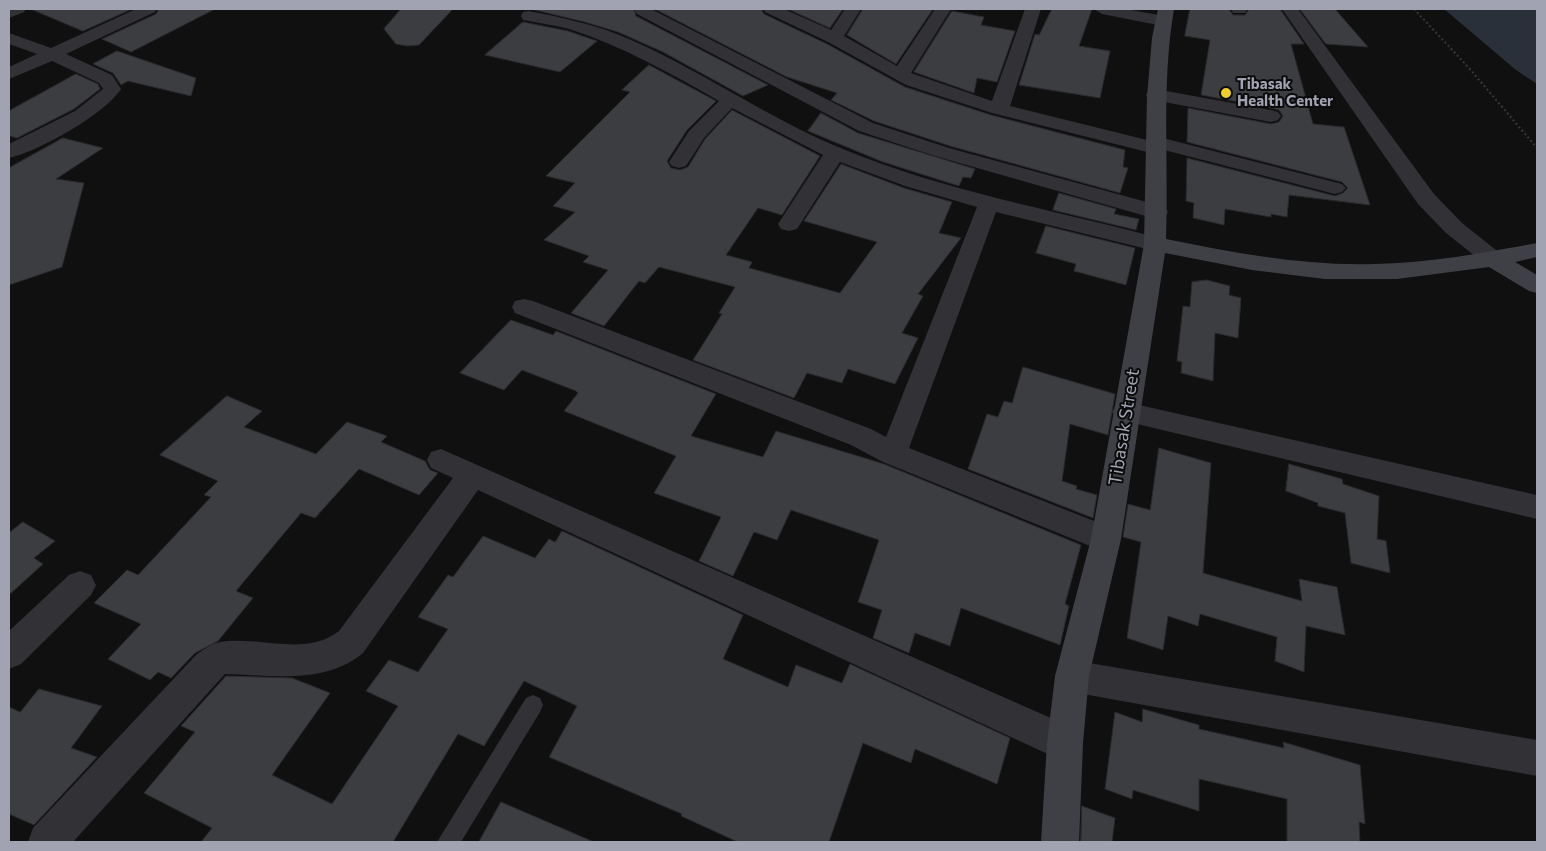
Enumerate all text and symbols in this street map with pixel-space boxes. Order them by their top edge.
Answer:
place label: Tibasak Health Center [1237,75,1333,110]
marker: Tibasak Health Center [1219,86,1233,100]
street label: Tibasak Street [1104,367,1144,487]

